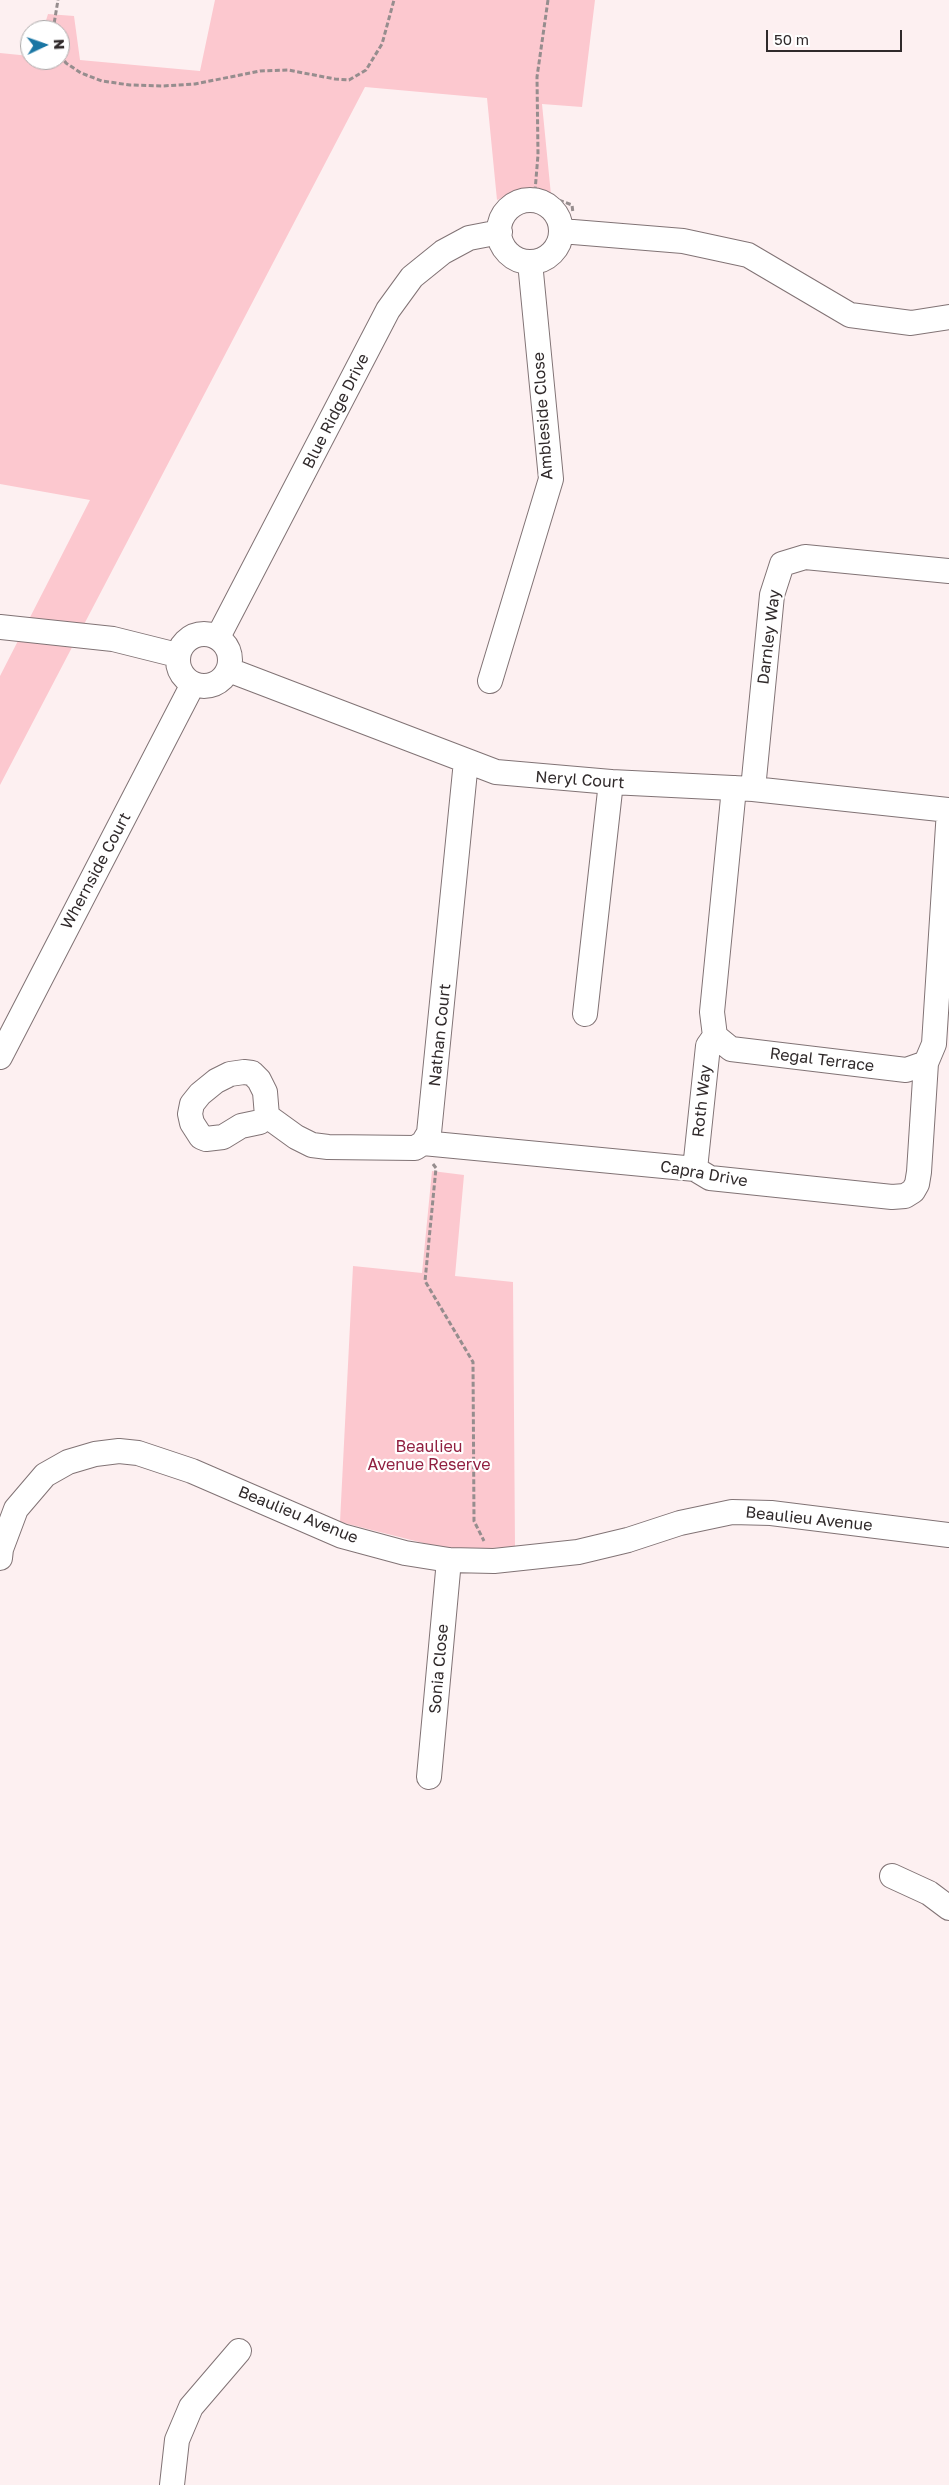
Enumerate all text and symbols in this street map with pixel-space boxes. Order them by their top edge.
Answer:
north arrow [20,20,70,70]
scale bar [769,20,905,52]
text: 50 m [774,30,809,48]
text: N [51,38,68,50]
street label: Blue Ridge Drive [299,350,373,472]
street label: Ambleside Close [529,351,557,481]
street label: Darnley Way [754,588,784,686]
street label: Neryl Court [535,767,625,793]
street label: Whernside Court [57,809,135,933]
street label: Nathan Court [425,983,455,1087]
street label: Regal Terrace [769,1044,875,1076]
street label: Roth Way [689,1064,715,1138]
street label: Capra Drive [659,1157,749,1191]
park label: Beaulieu Avenue Reserve [368,1437,490,1475]
street label: Beaulieu Avenue [235,1482,361,1548]
street label: Beaulieu Avenue [745,1503,873,1535]
street label: Sonia Close [426,1623,452,1715]

